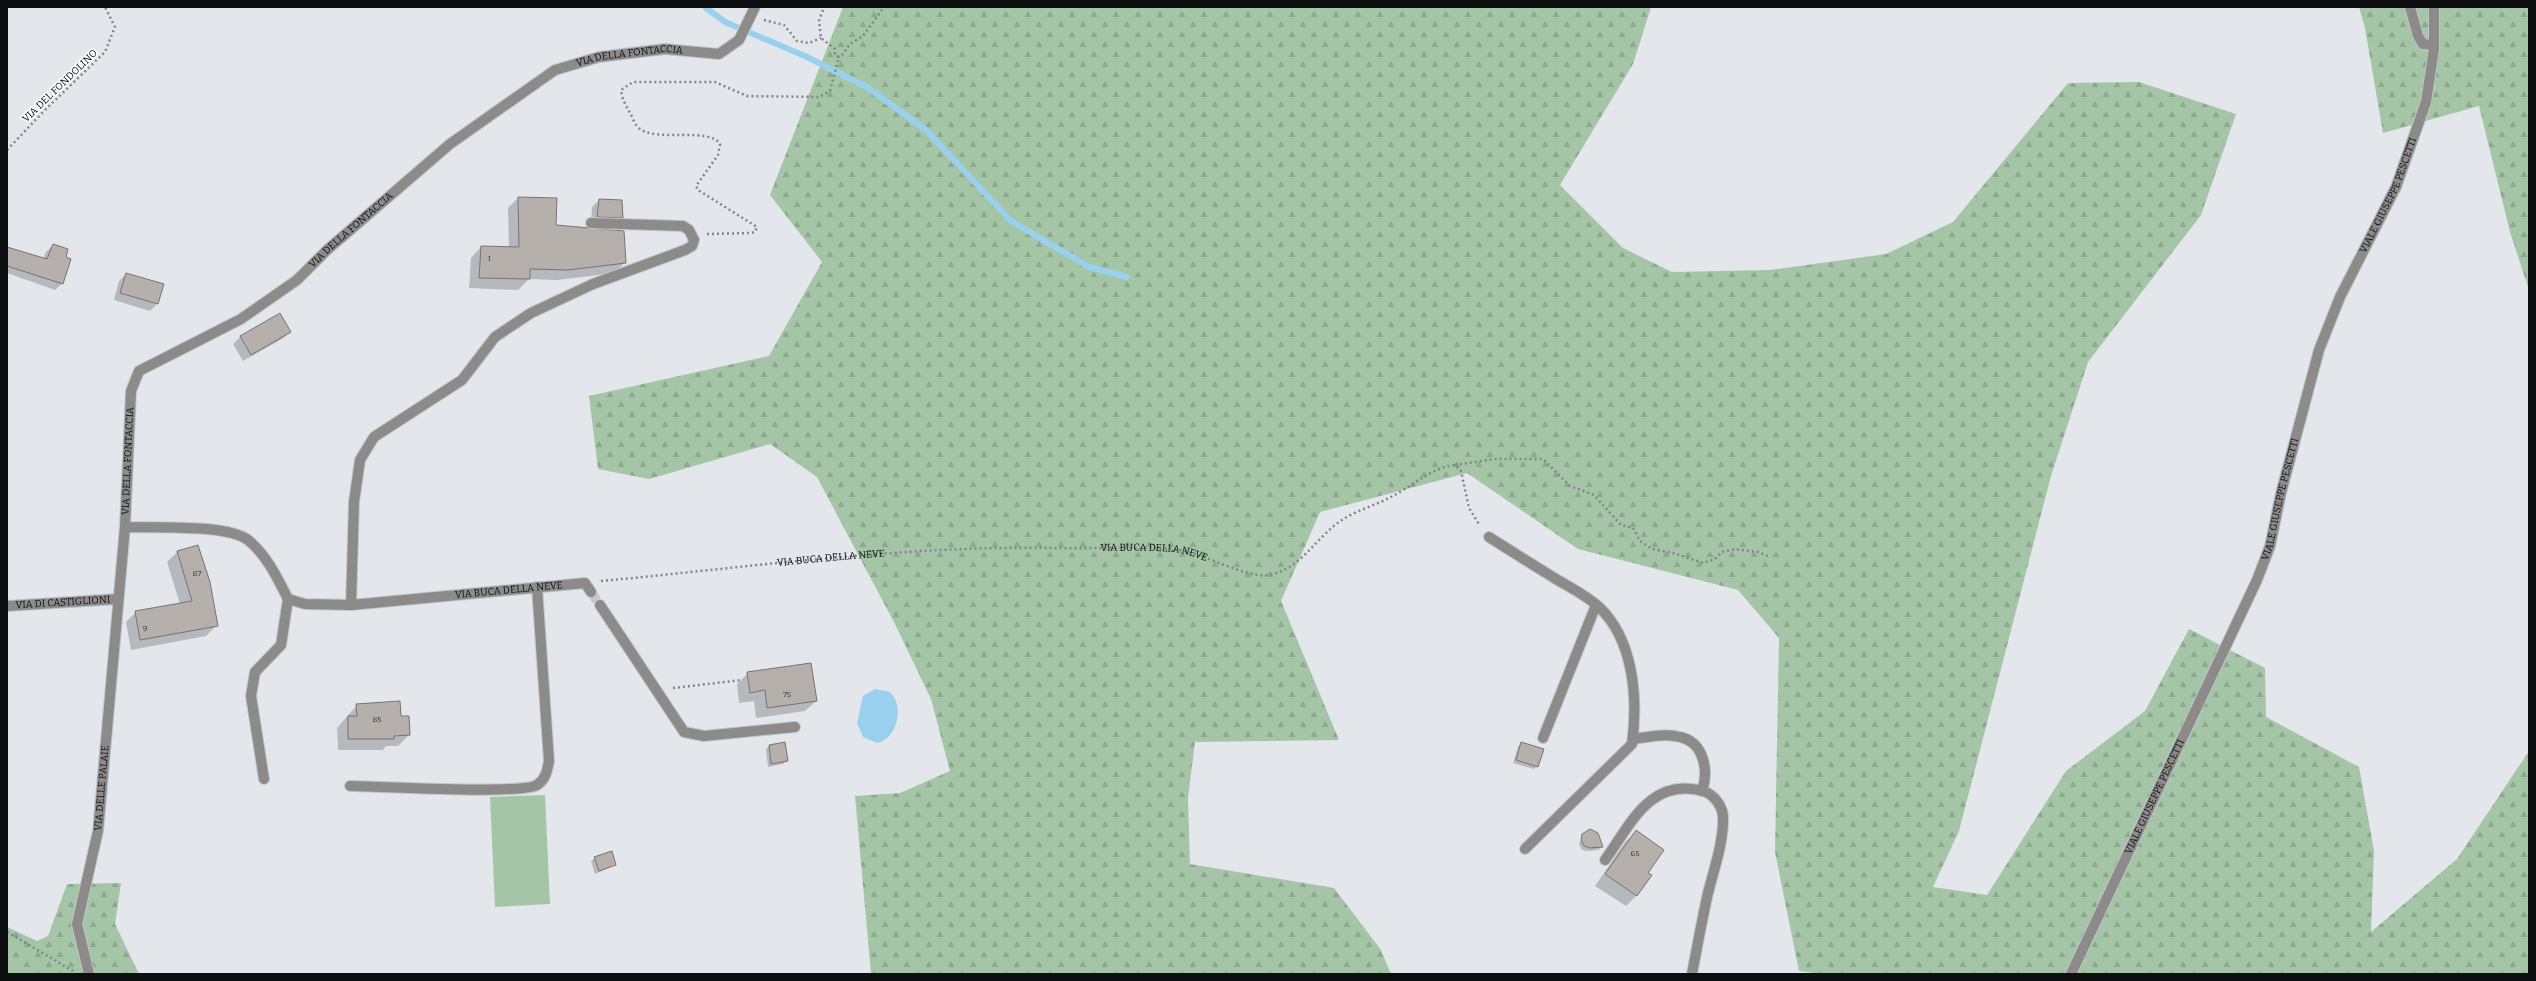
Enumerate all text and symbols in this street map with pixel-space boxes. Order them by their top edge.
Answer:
street label: VIA DELLA FONTACCIA [575,43,684,69]
street label: VIA DEL FONDOLINO [20,47,100,125]
street label: VIALE GIUSEPPE PESCETTI [2357,135,2419,255]
street label: VIA DELLA FONTACCIA [307,189,396,270]
house number: 1 [487,254,491,263]
street label: VIA DELLA FONTACCIA [120,406,136,515]
street label: VIALE GIUSEPPE PESCETTI [2259,436,2301,562]
street label: VIA BUCA DELLA NEVE [1100,542,1209,564]
street label: VIA BUCA DELLA NEVE [776,548,885,569]
house number: 87 [193,569,201,578]
street label: VIA BUCA DELLA NEVE [454,579,563,601]
street label: VIA DI CASTIGLIONI [15,593,111,611]
house number: 9 [143,624,148,633]
house number: 75 [783,690,791,699]
house number: 85 [372,715,382,724]
street label: VIALE GIUSEPPE PESCETTI [2122,737,2187,856]
street label: VIA DELLE PALAIE [92,745,112,831]
house number: 65 [1631,849,1639,858]

